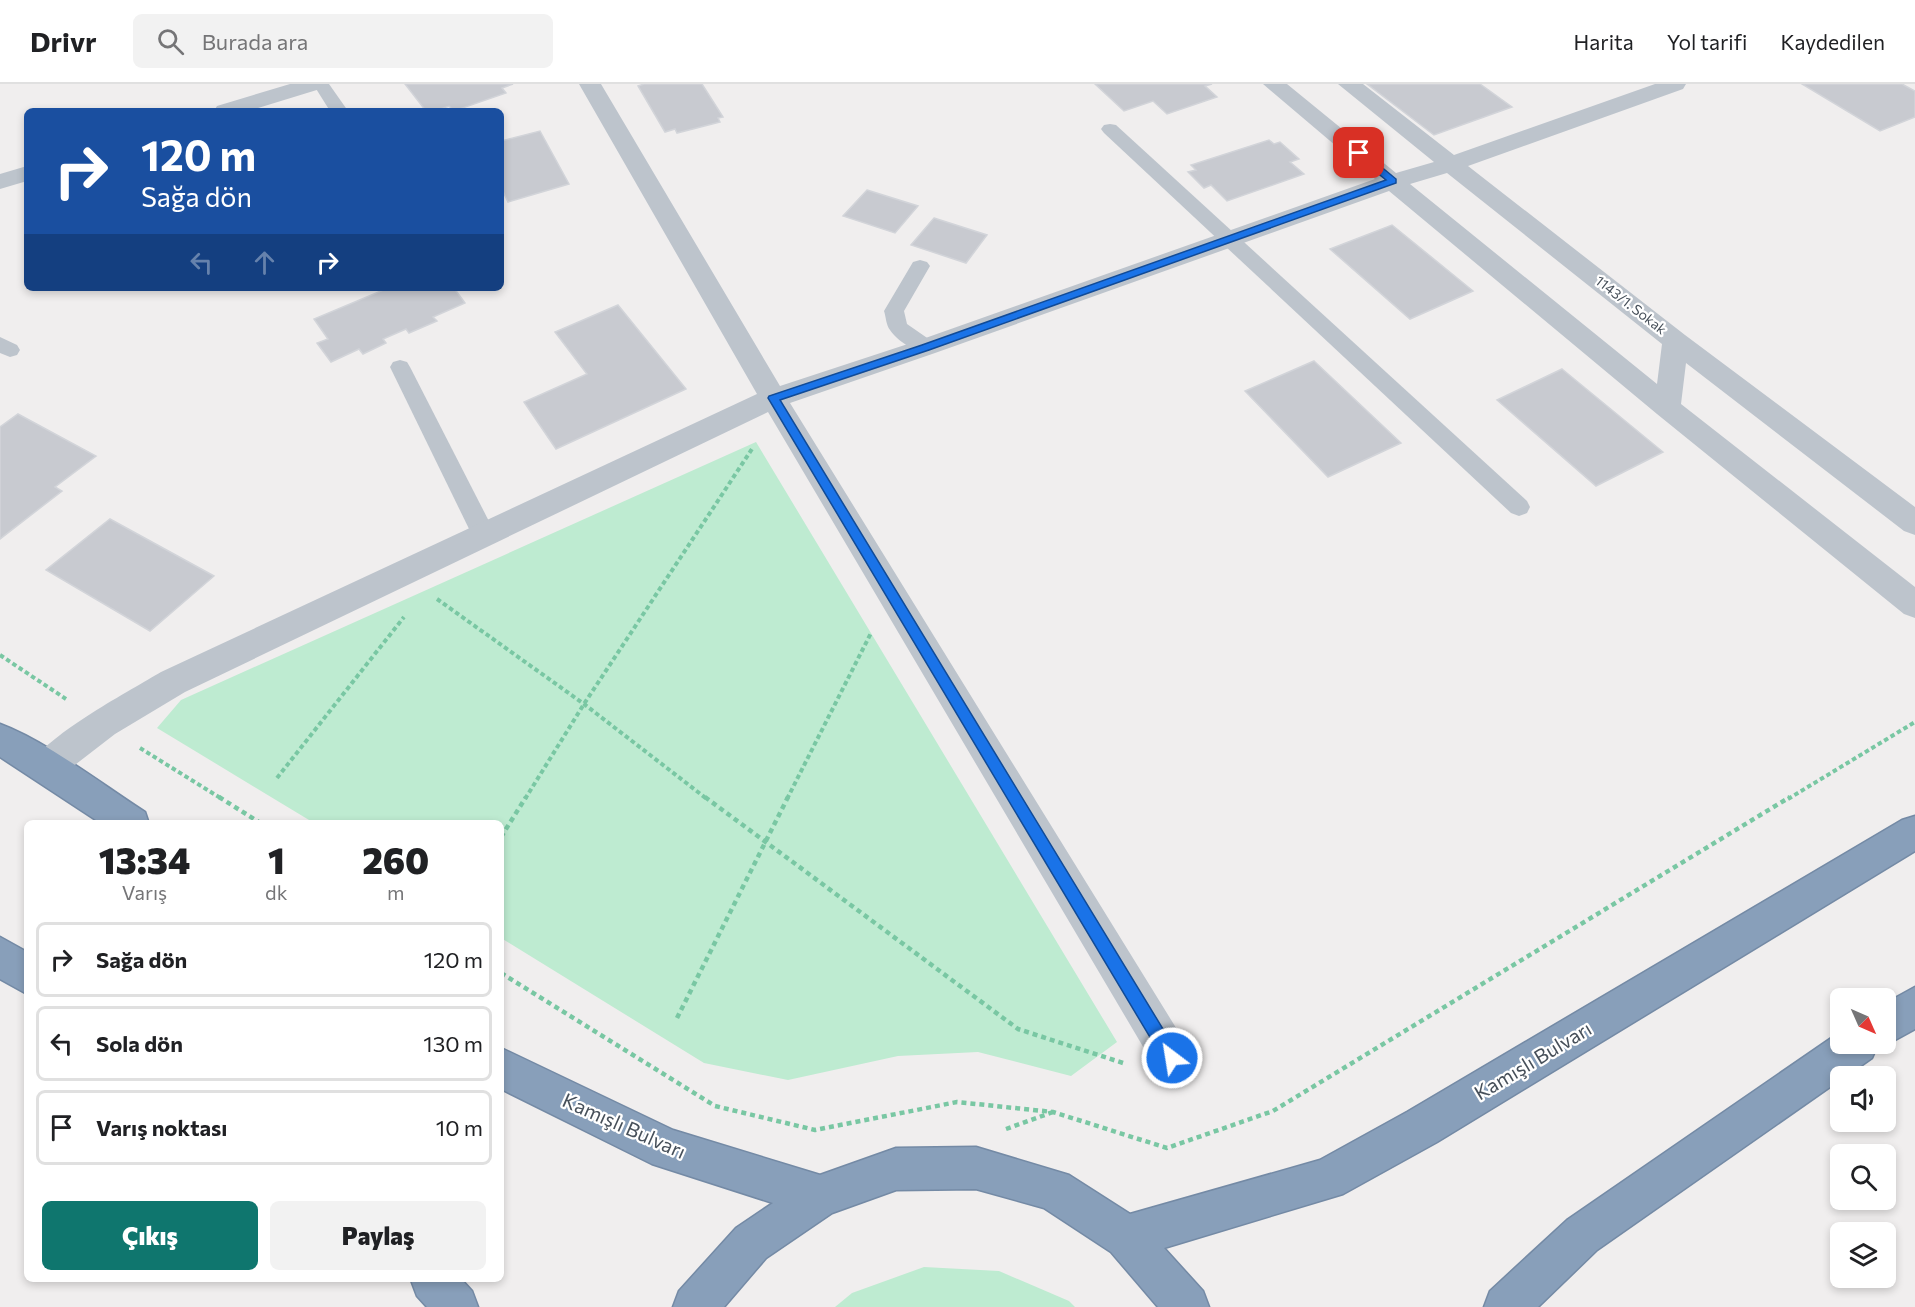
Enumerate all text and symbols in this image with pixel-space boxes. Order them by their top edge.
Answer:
search box [133,14,553,68]
text: Drivr [30,24,97,58]
icon: search [154,25,187,58]
text: Burada ara [202,28,308,55]
text: Harita [1574,29,1634,54]
text: Yol tarifi [1667,29,1747,54]
text: Kaydedilen [1780,29,1885,54]
pin [1333,127,1384,178]
text: 120 m [141,128,256,180]
icon: right [42,132,120,210]
icon: arrive [1342,136,1375,169]
text: Sağa dön [141,180,252,213]
icon: left [185,246,218,279]
icon: ahead [248,246,281,279]
icon: right [311,246,344,279]
street label: 1143/1. Sokak [1592,272,1670,338]
text: 13:34 [99,837,190,881]
text: 1 [268,837,285,881]
text: 260 [362,837,429,881]
text: Varış [122,880,167,904]
text: dk [265,880,288,904]
text: m [387,880,404,904]
icon: right [45,943,78,976]
text: Sağa dön [96,946,187,973]
text: 120 m [424,946,483,973]
north arrow [1830,988,1896,1054]
map controls [1830,988,1896,1288]
street label: Kamışlı Bulvarı [1470,1016,1595,1105]
position arrow [1140,1026,1204,1090]
icon: left [45,1027,78,1060]
text: Sola dön [96,1030,183,1057]
text: 130 m [423,1030,483,1057]
button: sound [1830,1066,1896,1132]
street label: Kamışlı Bulvarı [559,1087,690,1163]
icon: arrive [45,1111,78,1144]
text: Varış noktası [96,1114,227,1141]
text: 10 m [436,1114,483,1141]
button: search [1830,1144,1896,1210]
button: Çıkış [42,1201,258,1270]
button: Paylaş [270,1201,486,1270]
button: layers [1830,1222,1896,1288]

